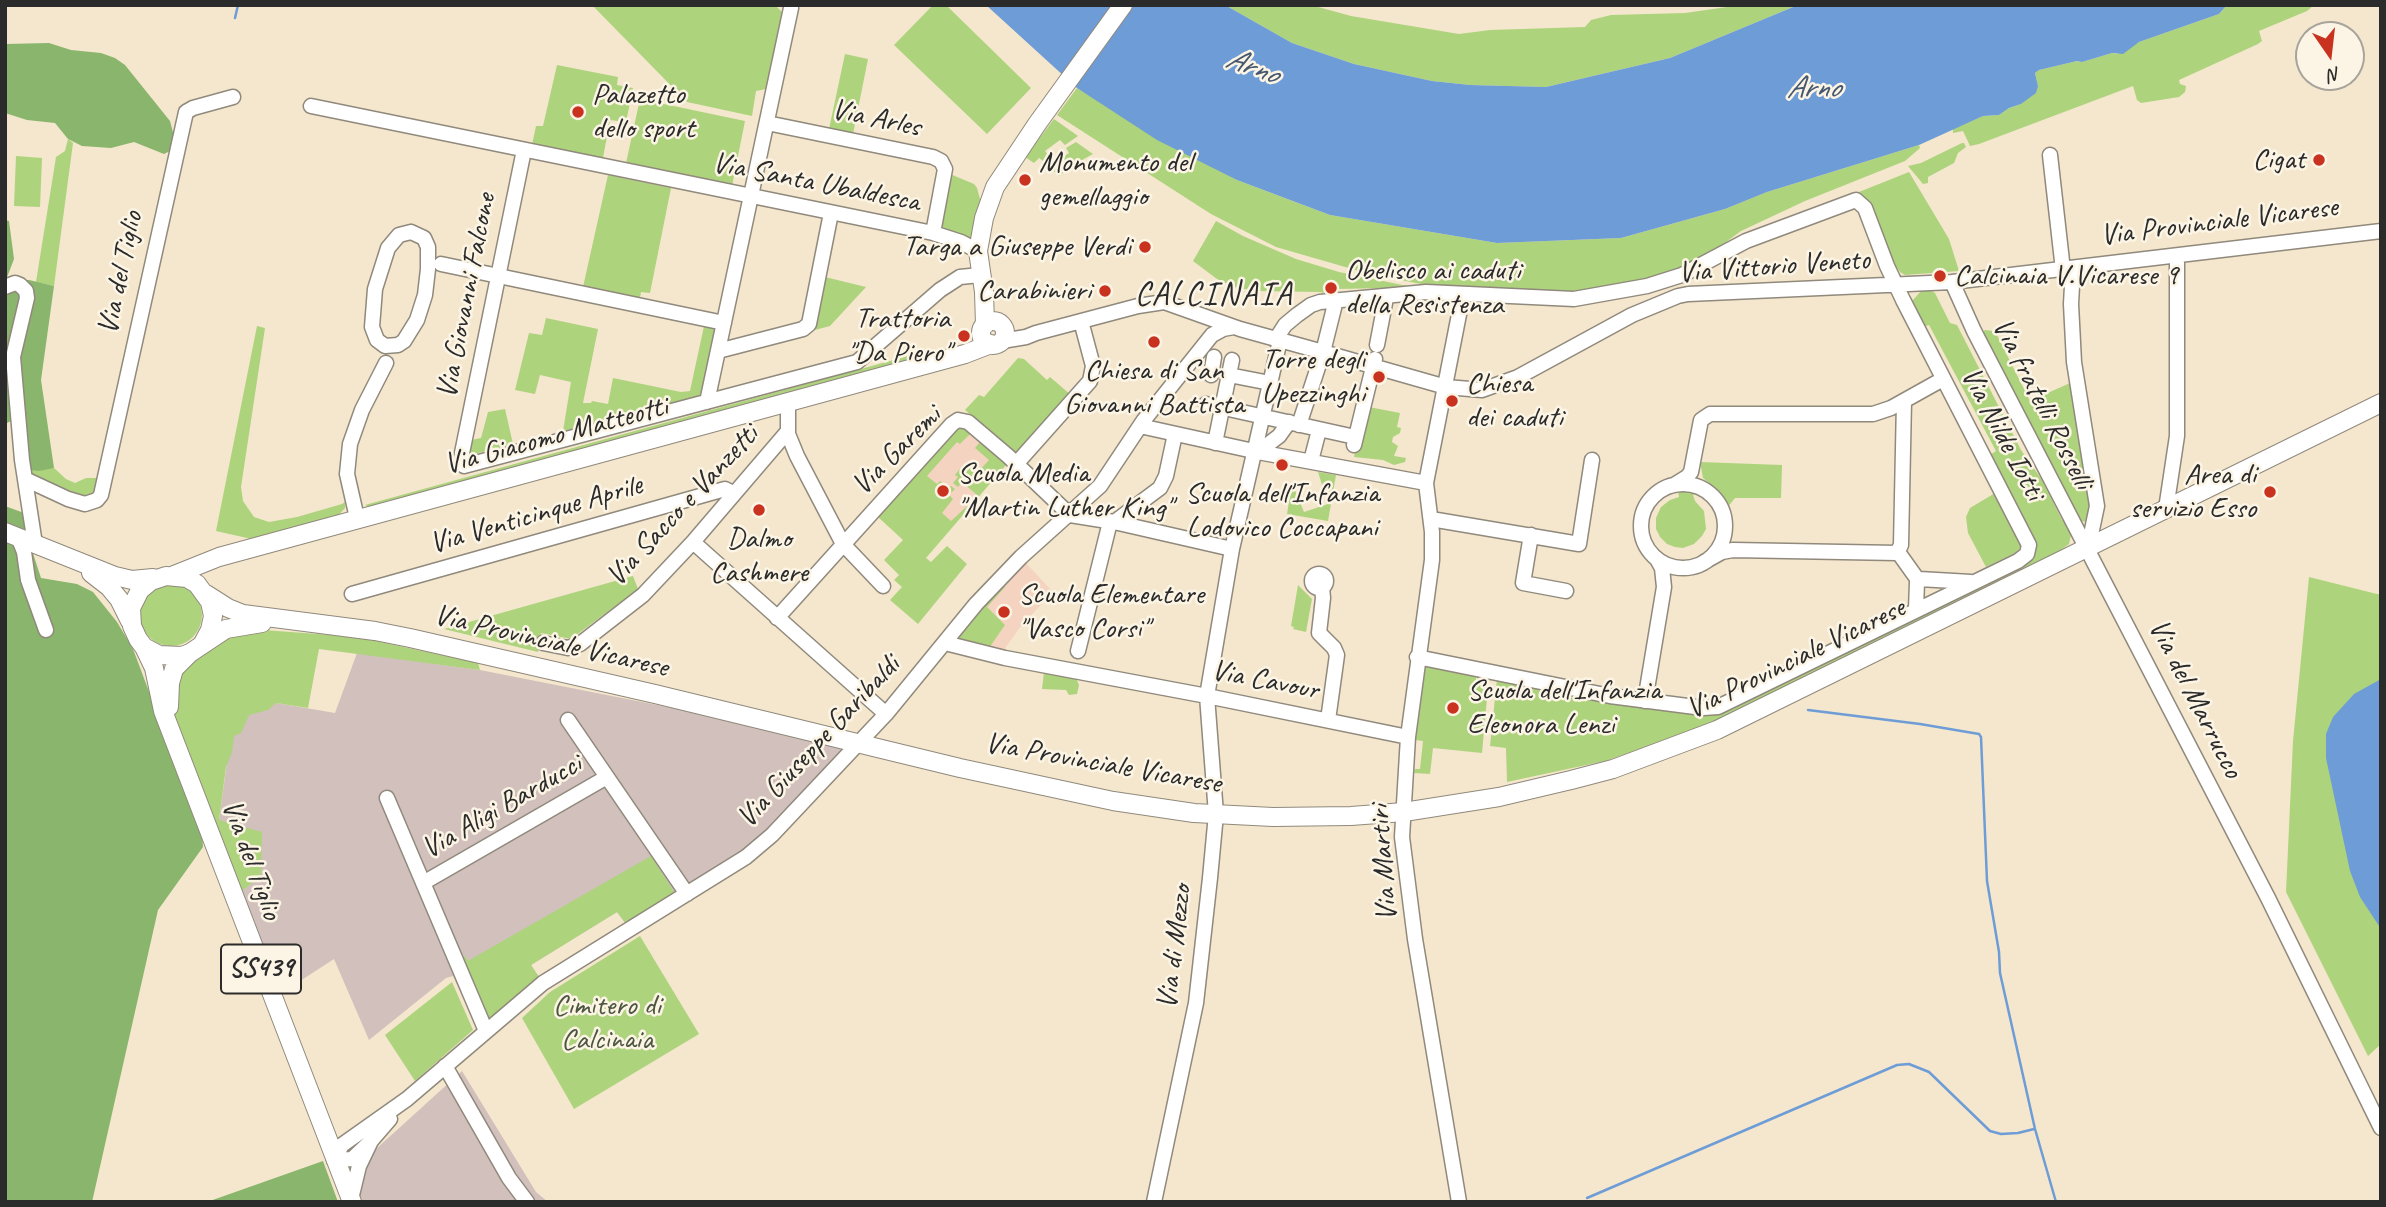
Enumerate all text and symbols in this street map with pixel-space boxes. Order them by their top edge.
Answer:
north arrow [2295,21,2365,91]
water label: Arno [1221,40,1283,94]
text: N [2326,61,2343,88]
water label: Arno [1787,70,1839,108]
place label: Palazetto dello sport [592,77,694,148]
street label: Via Arles [828,92,924,146]
marker: Palazetto dello sport [570,104,586,120]
place label: Cigat [2253,142,2305,178]
street label: Via Santa Ubaldesca [709,145,923,221]
place label: Monumento del gemellaggio [1039,145,1192,216]
marker: Cigat [2311,152,2327,168]
marker: Monumento del gemellaggio [1017,172,1033,188]
street label: Via Giovanni Falcone [429,190,505,402]
street label: Via Provinciale Vicarese [2098,190,2340,254]
street label: Via del Tiglio [90,208,152,338]
place label: Targa a Giuseppe Verdi [903,229,1131,265]
marker: Targa a Giuseppe Verdi [1137,239,1153,255]
street label: Via Vittorio Veneto [1677,242,1871,292]
place label: Obelisco ai caduti della Resistenza [1345,253,1520,324]
place label: Calcinaia V.Vicarese 9 [1954,258,2178,294]
marker: Calcinaia V.Vicarese 9 [1932,268,1948,284]
place label: Carabinieri [977,273,1091,309]
district label: CALCINAIA [1136,275,1292,315]
marker: Obelisco ai caduti della Resistenza [1323,280,1339,296]
marker: Carabinieri [1097,283,1113,299]
place label: Trattoria "Da Piero" [847,301,950,372]
street label: Via fratelli Rosselli [1983,312,2101,496]
marker: Trattoria "Da Piero" [956,328,972,344]
marker: Chiesa di San Giovanni Battista [1146,334,1162,350]
place label: Torre degli Upezzinghi [1261,342,1365,412]
place label: Chiesa di San Giovanni Battista [1064,353,1244,424]
street label: Via Nilde Iotti [1952,361,2052,507]
place label: Chiesa dei caduti [1466,366,1563,436]
marker: Torre degli Upezzinghi [1371,369,1387,385]
street label: Via Giacomo Matteotti [440,389,672,483]
marker: Chiesa dei caduti [1444,393,1460,409]
street label: Via Garemi [845,399,949,503]
street label: Via Sacco e Vanzetti [599,418,767,594]
place label: Scuola Media "Martin Luther King" [957,456,1172,526]
marker: Scuola dell'Infanzia Lodovico Coccapani [1274,457,1290,473]
place label: Area di servizio Esso [2130,457,2256,528]
street label: Via Venticinque Aprile [426,467,646,563]
place label: Scuola dell'Infanzia Lodovico Coccapani [1185,476,1379,546]
marker: Scuola Media "Martin Luther King" [935,483,951,499]
marker: Area di servizio Esso [2262,484,2278,500]
marker: Dalmo Cashmere [751,502,767,518]
place label: Dalmo Cashmere [710,521,808,592]
place label: Scuola Elementare "Vasco Corsi" [1018,577,1204,648]
street label: Via Provinciale Vicarese [1681,590,1911,728]
street label: Via Provinciale Vicarese [431,598,671,686]
marker: Scuola Elementare "Vasco Corsi" [996,604,1012,620]
street label: Via del Marrucco [2140,614,2250,784]
street label: Via Giuseppe Garibaldi [730,648,908,836]
street label: Via Cavour [1208,653,1322,709]
place label: Scuola dell'Infanzia Eleonora Lenzi [1467,673,1661,744]
marker: Scuola dell'Infanzia Eleonora Lenzi [1445,700,1461,716]
street label: Via Provinciale Vicarese [982,726,1224,802]
street label: Via Aligi Barducci [416,747,588,867]
street label: Via del Tiglio [213,795,289,925]
street label: Via Martiri [1362,803,1406,923]
street label: Via di Mezzo [1150,883,1200,1011]
road number: SS439 [221,944,301,993]
park label: Cimitero di Calcinaia [553,988,661,1058]

